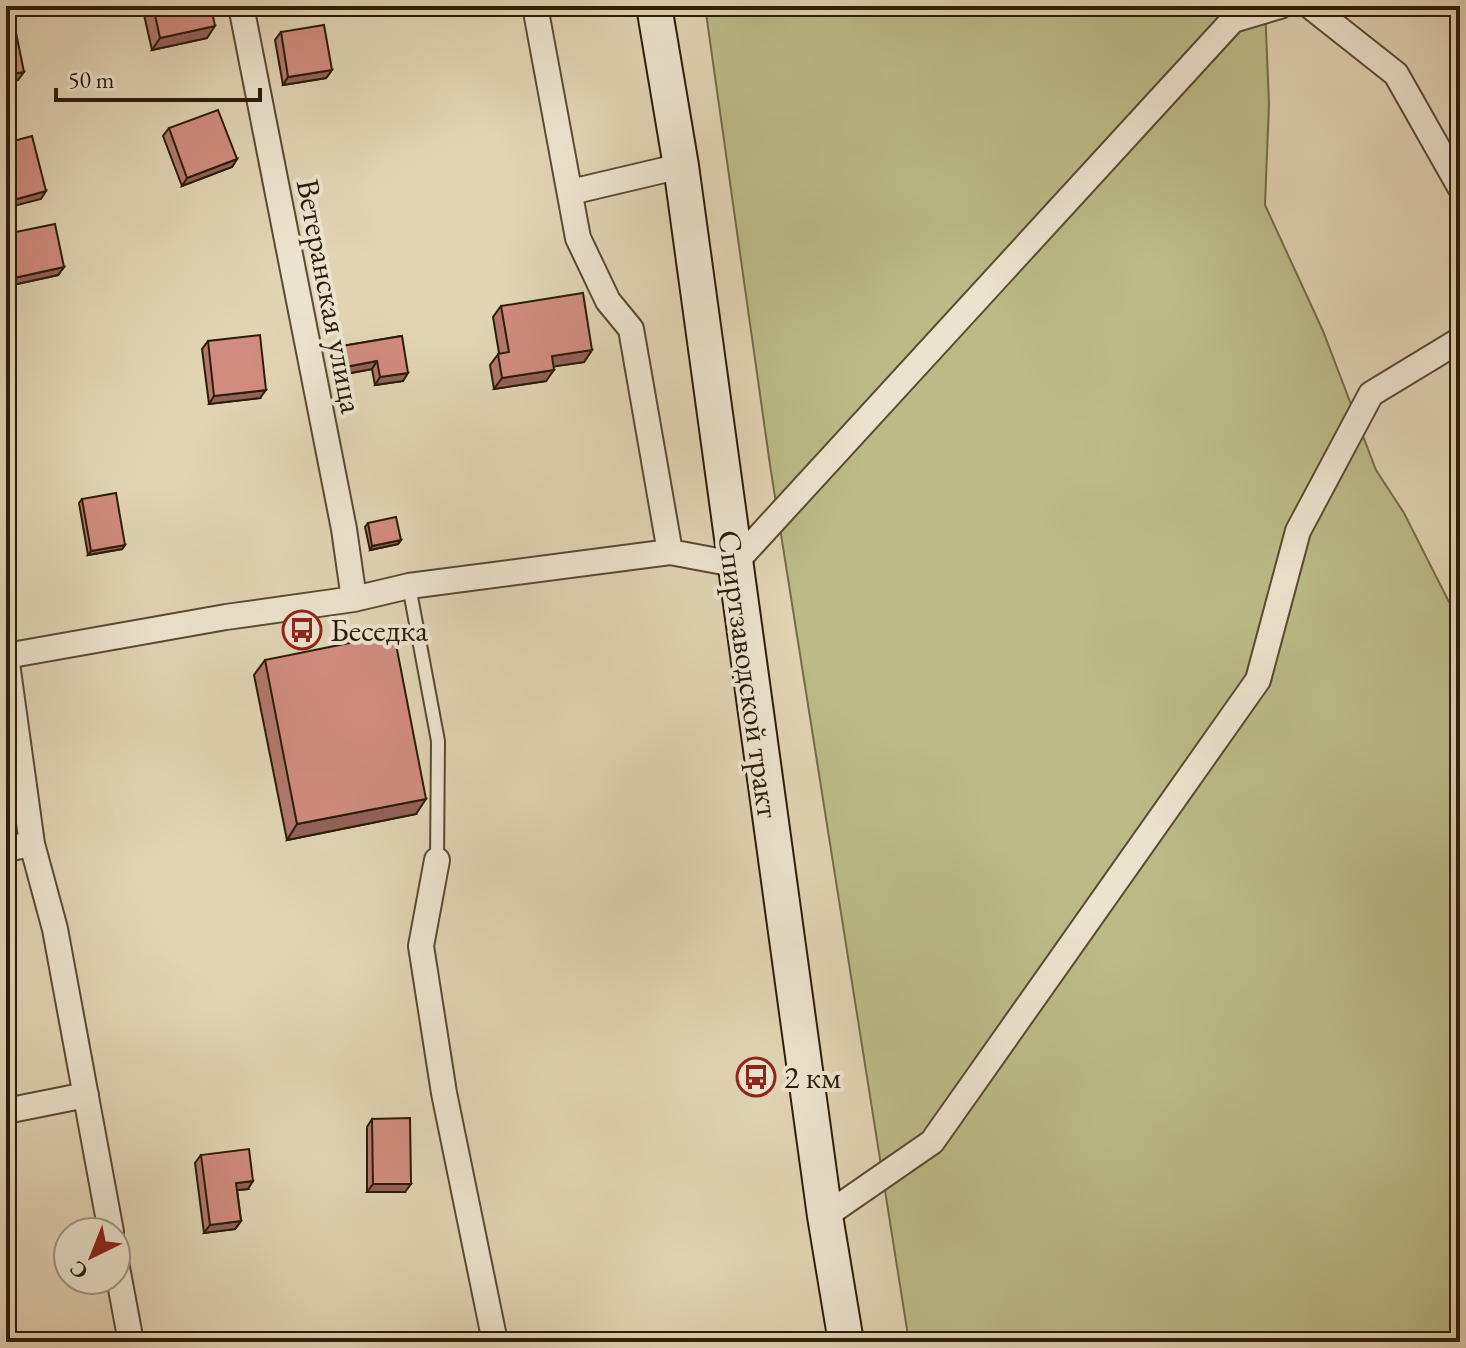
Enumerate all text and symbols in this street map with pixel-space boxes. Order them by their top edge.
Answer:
scale bar [56,52,260,102]
text: 50 m [68,64,115,95]
street label: Ветеранская улица [287,175,373,417]
street label: Спиртзаводской тракт [708,527,790,821]
bus stop icon: Беседка [281,609,323,651]
place label: Беседка [330,609,428,651]
bus stop icon: 2 км [735,1056,777,1098]
place label: 2 км [784,1056,841,1098]
north arrow [52,1216,132,1296]
text: С [63,1254,94,1286]

